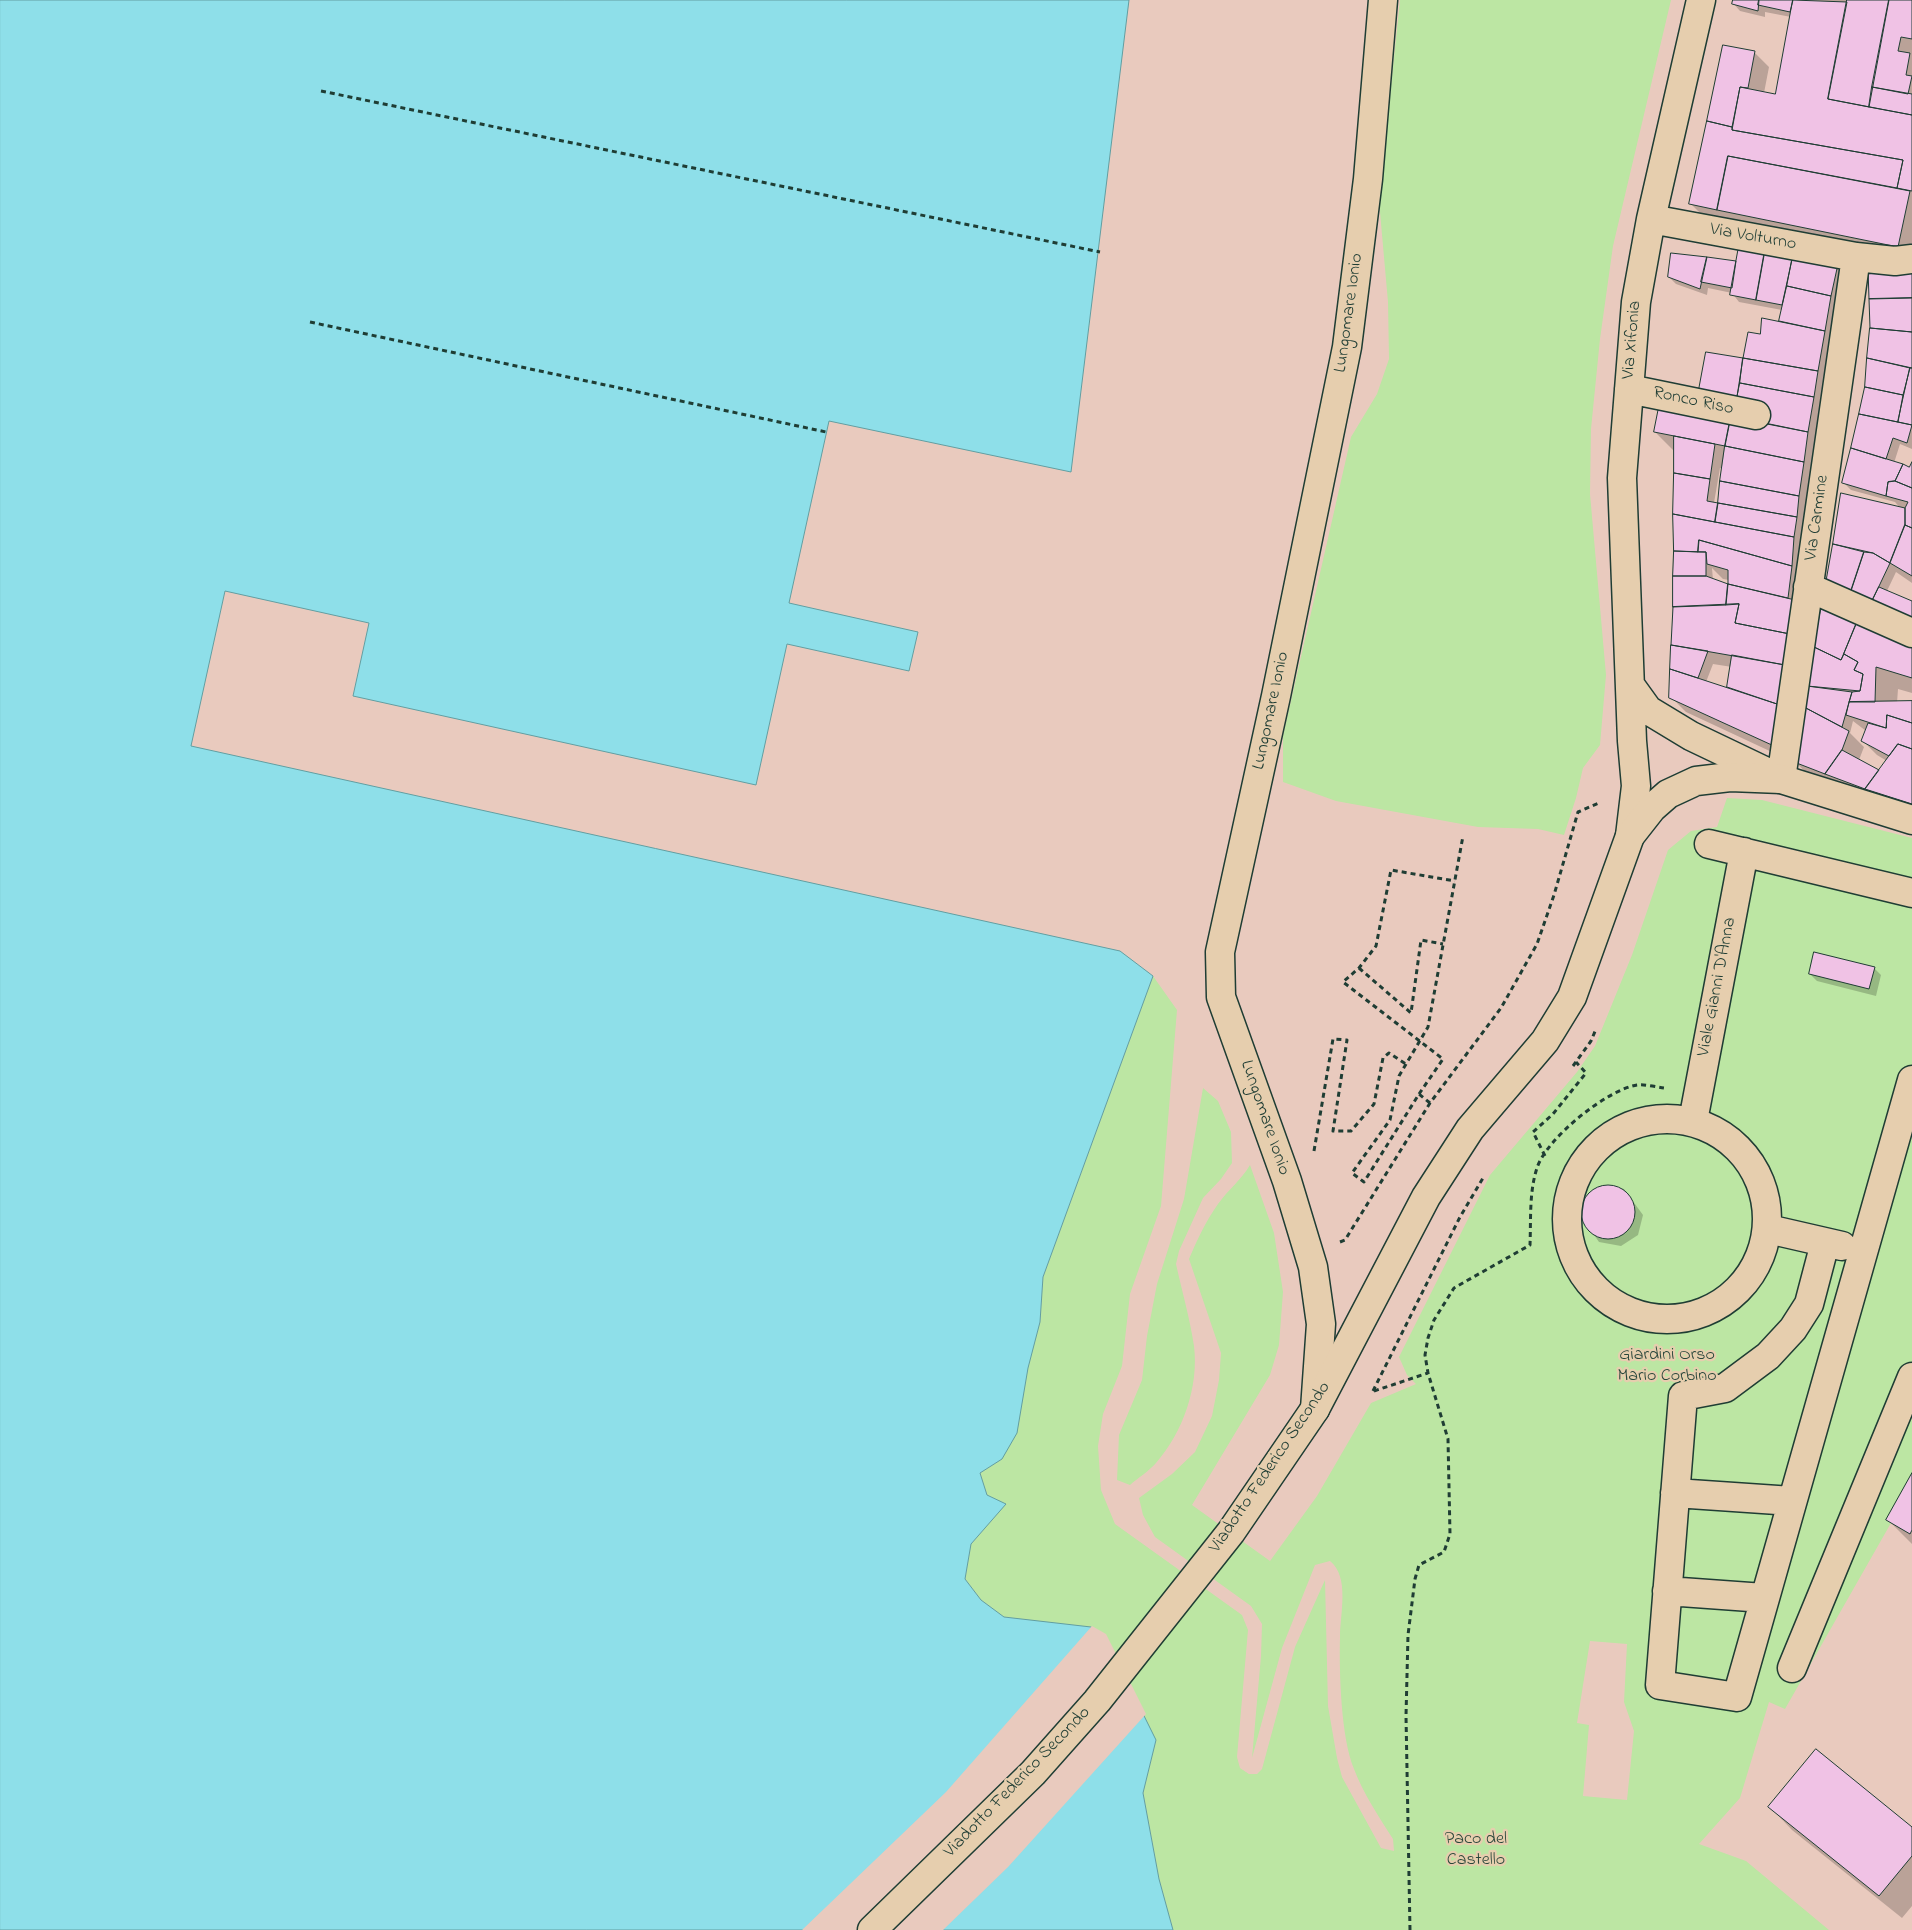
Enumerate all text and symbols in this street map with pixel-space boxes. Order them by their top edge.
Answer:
street label: Via Volturno [1708,220,1798,256]
street label: Lungomare Ionio [1331,252,1369,374]
street label: Via Xifonia [1619,300,1647,380]
street label: Ronco Riso [1651,383,1735,421]
street label: Via Carmine [1801,474,1835,562]
street label: Lungomare Ionio [1249,650,1295,772]
street label: Viale Gianni D'Anna [1694,916,1742,1058]
street label: Lungomare Ionio [1234,1058,1294,1178]
park label: Giardini Orso Mario Corbino [1617,1345,1717,1388]
street label: Viadotto Federico Secondo [1206,1378,1336,1558]
street label: Viadotto Federico Secondo [940,1703,1096,1863]
park label: Paco del Castello [1445,1829,1507,1872]

